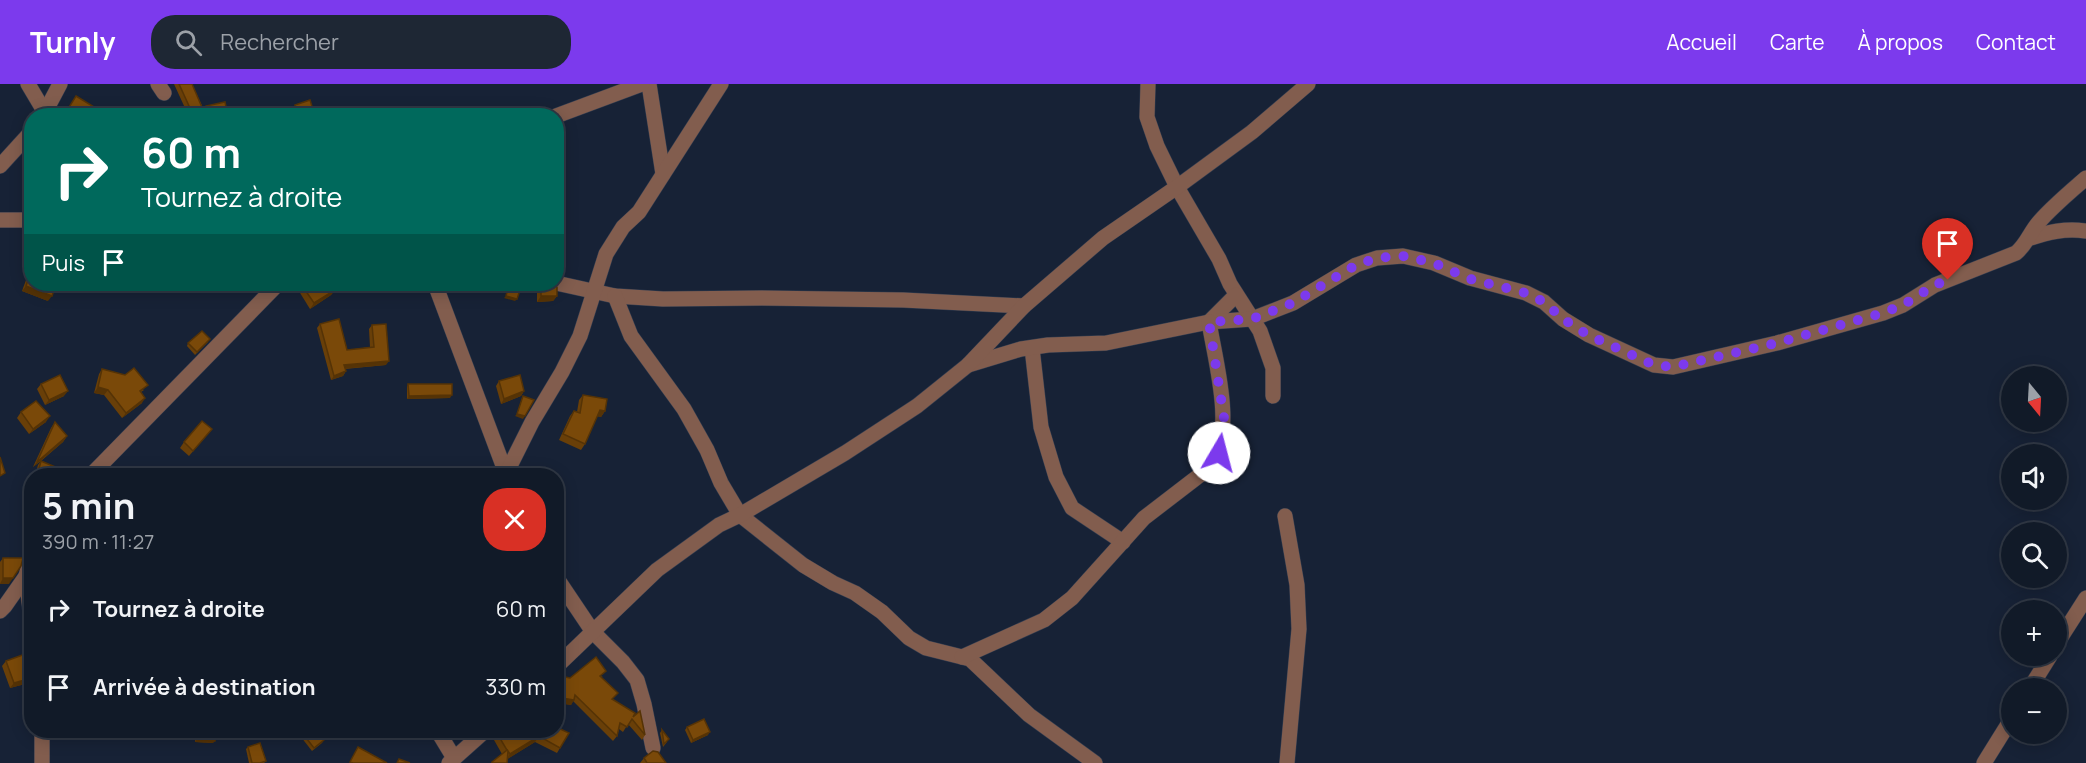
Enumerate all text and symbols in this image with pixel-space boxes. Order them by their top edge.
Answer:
search box [151,15,571,69]
text: Turnly [30,23,115,61]
icon: search [172,26,205,59]
text: Rechercher [220,27,339,57]
text: Accueil [1666,28,1737,56]
text: Carte [1770,28,1824,56]
text: À propos [1857,28,1943,56]
text: Contact [1976,28,2056,56]
text: 60 m [141,123,241,181]
icon: right [42,132,120,210]
text: Tournez à droite [141,178,342,215]
pin [1922,218,1973,280]
icon: arrive [1931,227,1964,260]
icon: arrive [97,246,130,279]
text: Puis [42,248,85,278]
north arrow [2001,366,2067,432]
map controls [2001,366,2067,744]
position arrow [1187,421,1251,485]
button: sound [2001,444,2067,510]
text: 5 min [42,481,135,530]
button: close [483,488,546,551]
button: search [2001,522,2067,588]
text: 390 m · 11:27 [42,528,154,555]
icon: right [42,593,75,626]
text: Tournez à droite [93,594,265,624]
text: 60 m [496,594,546,624]
button: + [2001,600,2067,666]
icon: arrive [42,671,75,704]
text: Arrivée à destination [93,672,316,702]
text: 330 m [485,672,546,702]
button: − [2001,678,2067,744]

